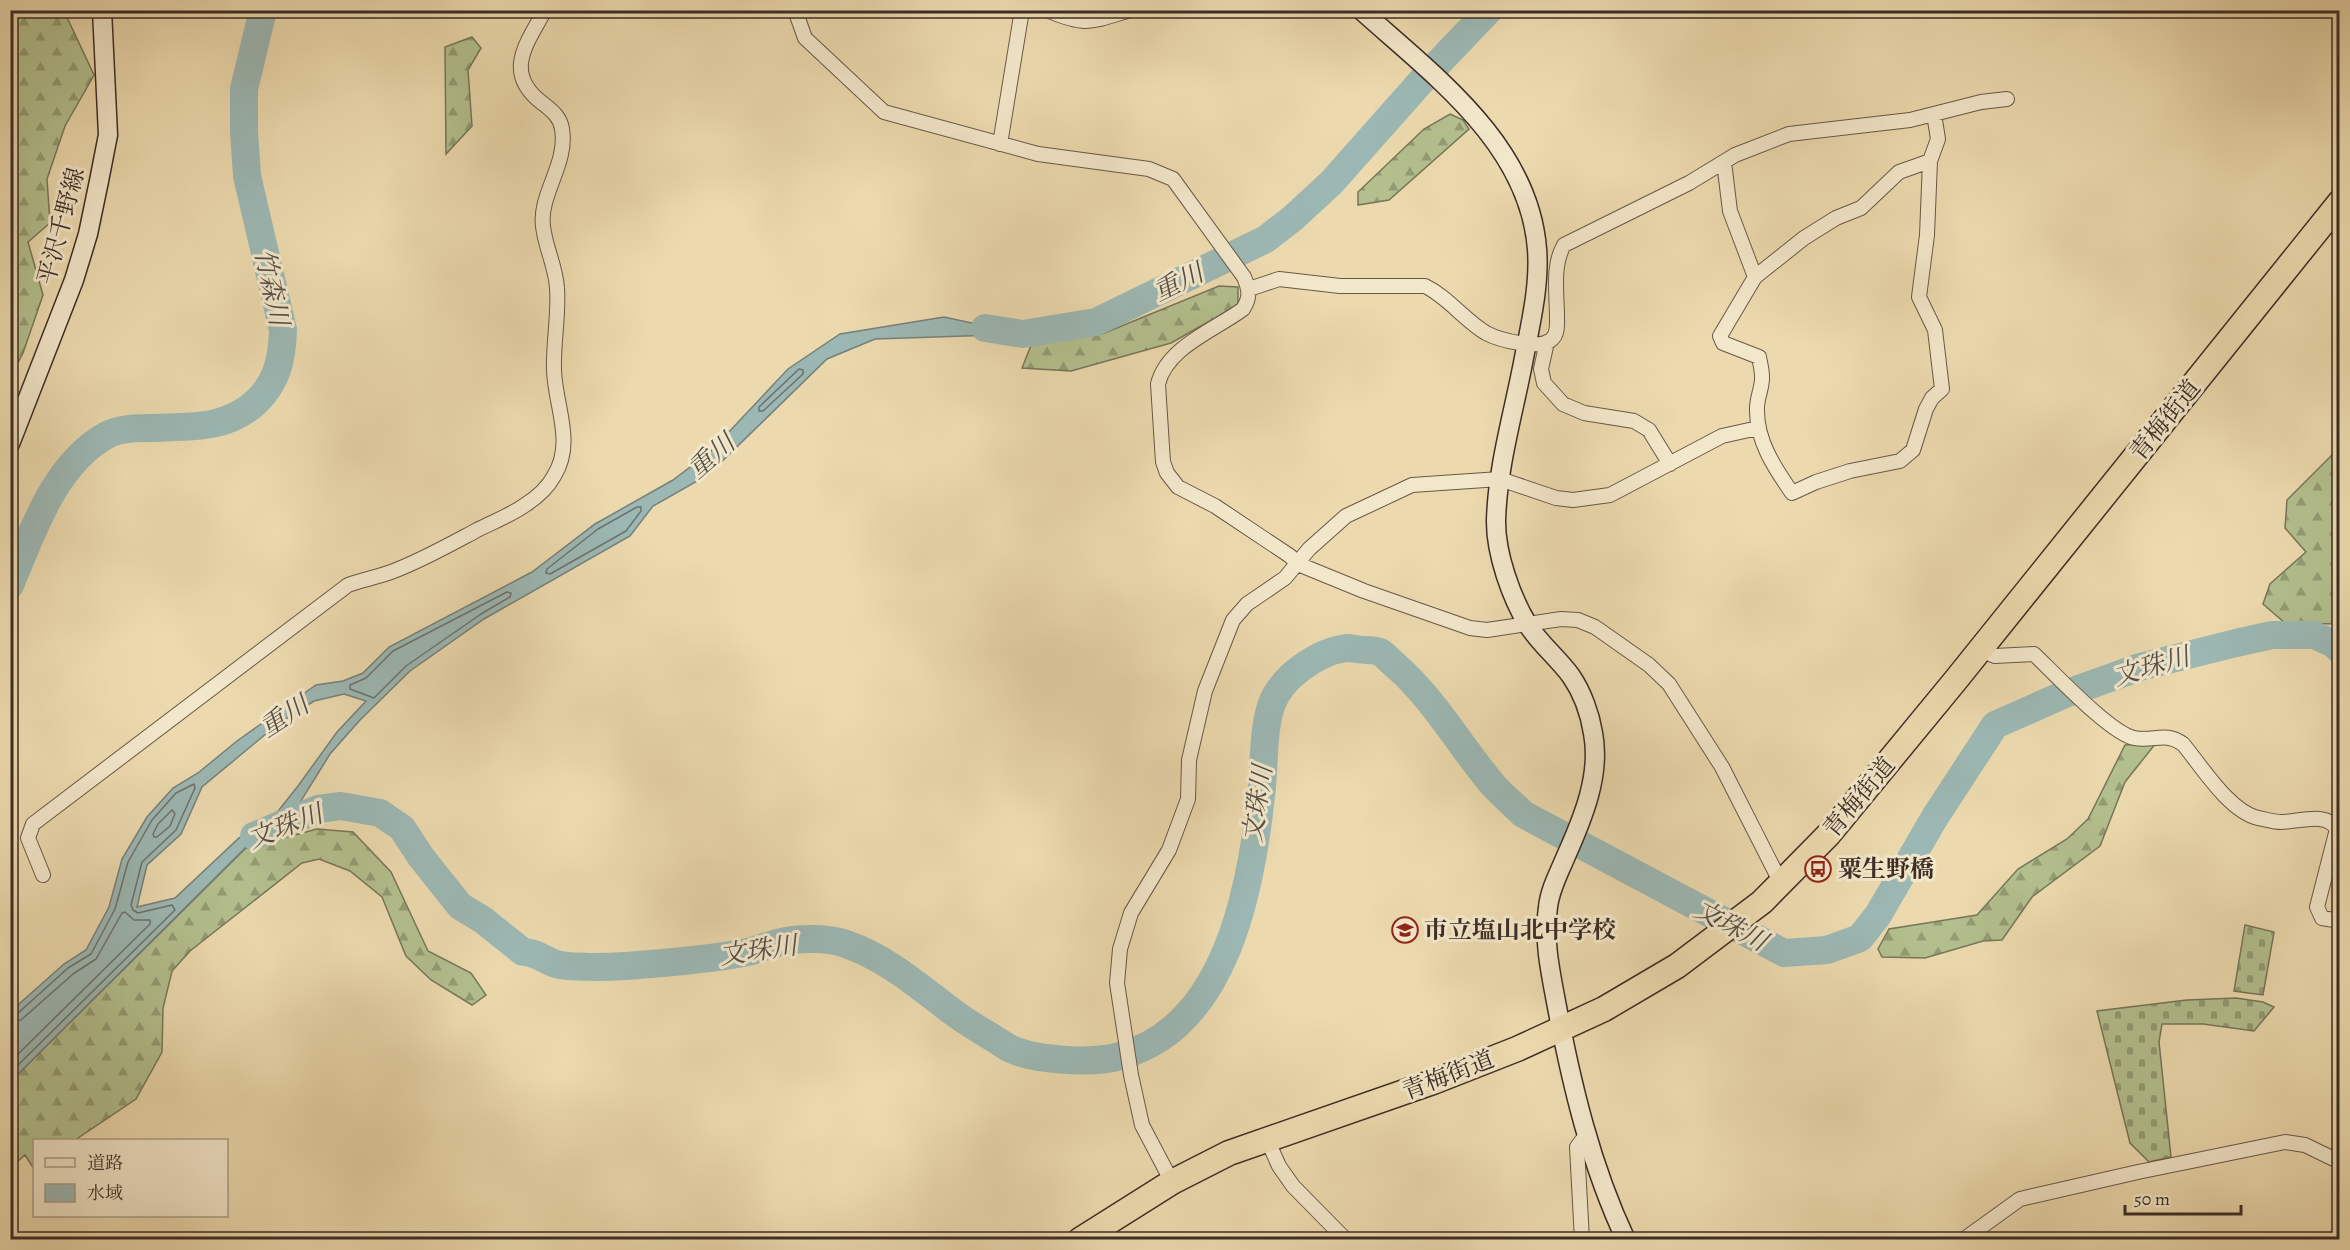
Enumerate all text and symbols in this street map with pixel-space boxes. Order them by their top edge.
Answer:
street label: 平沢千野線 [30,164,92,288]
water label: 竹森川 [246,245,297,332]
water label: 重川 [1147,254,1212,310]
street label: 青梅街道 [2122,373,2208,467]
water label: 重川 [680,424,745,487]
water label: 文珠川 [2109,638,2196,694]
water label: 重川 [253,686,318,745]
street label: 青梅街道 [1816,750,1902,844]
water label: 文珠川 [1235,760,1281,845]
water label: 文珠川 [242,795,331,857]
place label: 粟生野橋 [1838,853,1934,885]
bus stop icon: 粟生野橋 [1803,854,1833,884]
water label: 文珠川 [1688,892,1776,961]
place label: 市立塩山北中学校 [1424,914,1616,946]
school or university icon: 市立塩山北中学校 [1390,915,1420,945]
water label: 文珠川 [717,927,802,973]
street label: 青梅街道 [1397,1043,1499,1107]
legend [33,1139,228,1217]
text: 道路 [87,1151,123,1175]
scale bar [2125,1178,2240,1216]
text: 水域 [87,1181,123,1205]
text: 50 m [2134,1187,2170,1211]

